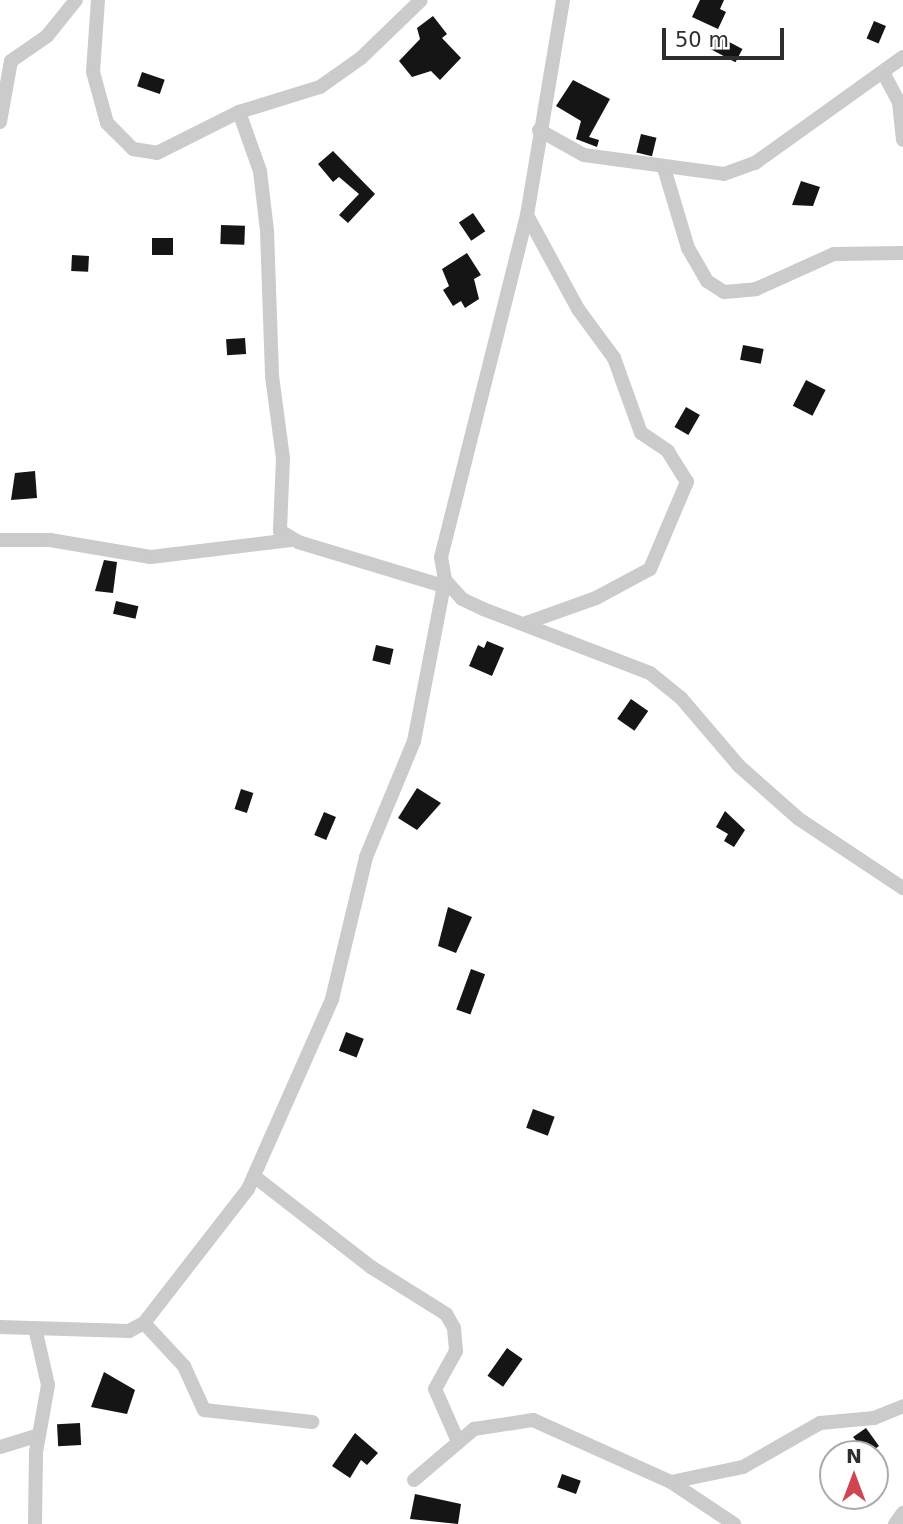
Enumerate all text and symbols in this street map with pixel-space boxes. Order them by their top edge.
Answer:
scale bar [665,14,788,58]
text: 50 m [675,28,729,52]
north arrow [819,1440,889,1510]
text: N [846,1445,862,1467]

